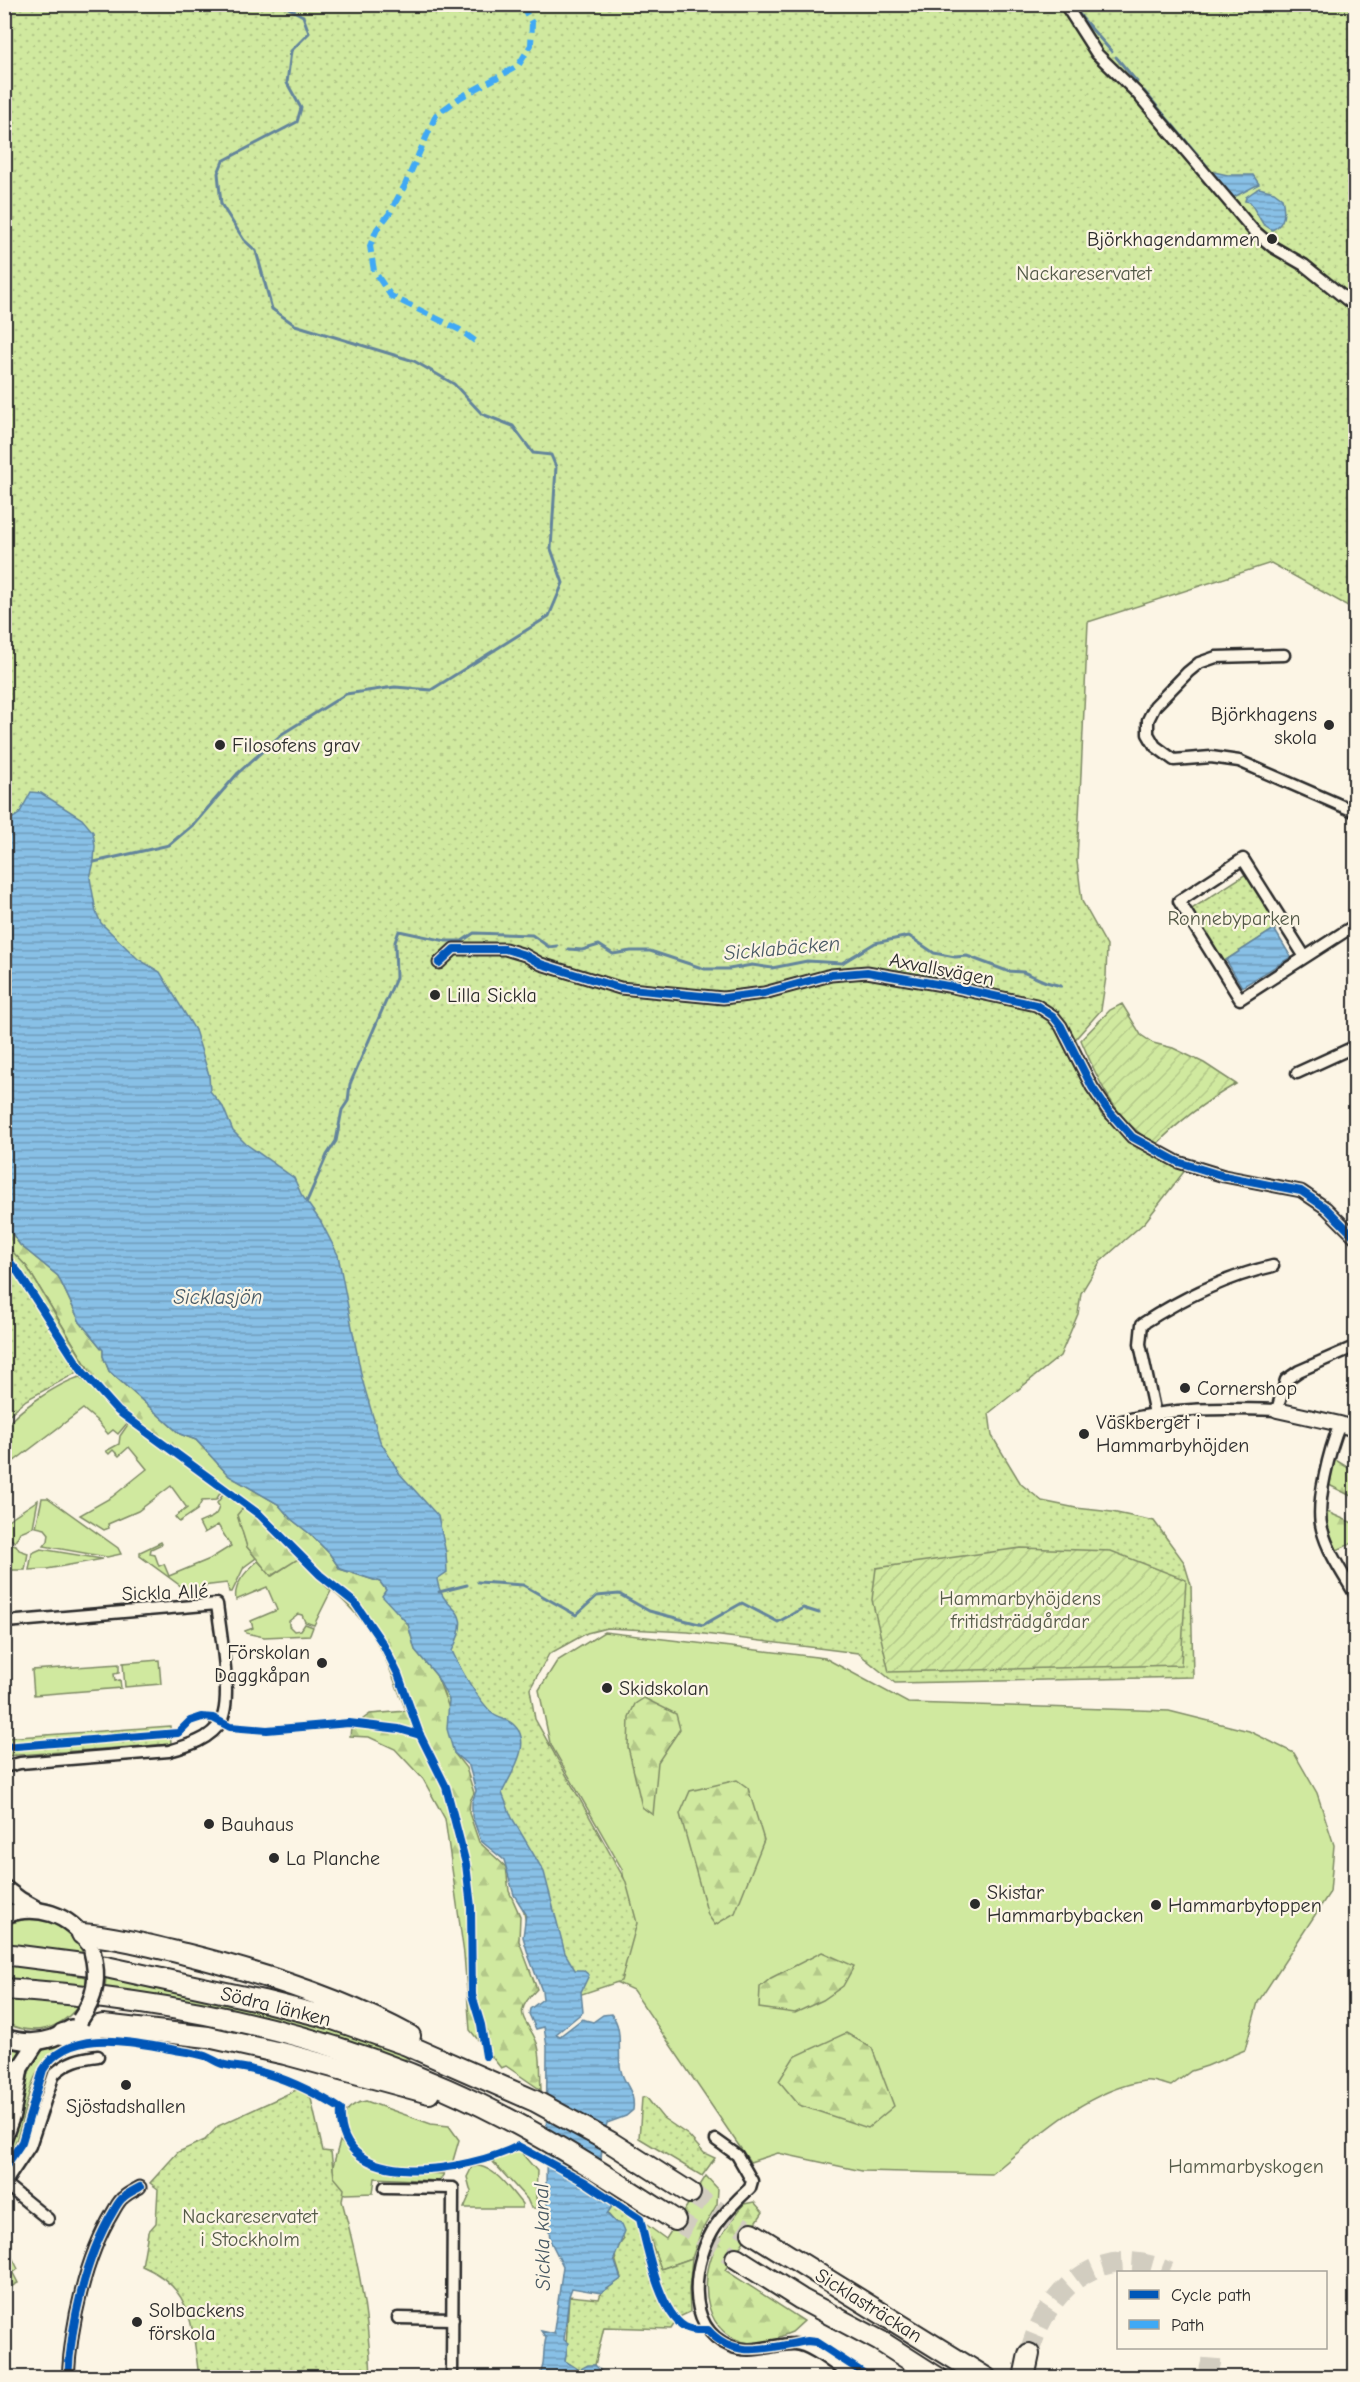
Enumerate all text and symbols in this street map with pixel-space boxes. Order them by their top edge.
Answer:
place label: Björkhagendammen [1087,228,1260,251]
marker: Björkhagendammen [1265,232,1279,246]
park label: Nackareservatet [1016,262,1153,285]
place label: Björkhagens skola [1211,703,1317,749]
marker: Björkhagens skola [1322,718,1336,732]
place label: Filosofens grav [232,734,360,757]
marker: Filosofens grav [213,738,227,752]
park label: Ronnebyparken [1167,907,1301,930]
water label: Sicklabäcken [723,931,841,965]
street label: Axvallsvägen [887,948,996,991]
place label: Lilla Sickla [447,984,537,1007]
marker: Lilla Sickla [428,988,442,1002]
water label: Sicklasjön [174,1285,262,1309]
place label: Cornershop [1197,1377,1297,1400]
marker: Cornershop [1178,1381,1192,1395]
place label: Väskberget i Hammarbyhöjden [1096,1411,1249,1457]
marker: Väskberget i Hammarbyhöjden [1077,1427,1091,1441]
street label: Sickla Allé [121,1579,209,1606]
park label: Hammarbyhöjdens fritidsträdgårdar [939,1587,1101,1633]
place label: Förskolan Daggkåpan [214,1641,310,1687]
marker: Förskolan Daggkåpan [315,1656,329,1670]
place label: Skidskolan [619,1677,709,1700]
marker: Skidskolan [600,1681,614,1695]
place label: Bauhaus [221,1813,294,1836]
marker: Bauhaus [202,1817,216,1831]
place label: La Planche [286,1847,380,1870]
marker: La Planche [267,1851,281,1865]
place label: Skistar Hammarbybacken [987,1881,1144,1927]
place label: Hammarbytoppen [1168,1894,1322,1917]
marker: Skistar Hammarbybacken [968,1897,982,1911]
marker: Hammarbytoppen [1149,1898,1163,1912]
street label: Södra länken [218,1982,333,2031]
marker: Sjöstadshallen [119,2078,133,2092]
place label: Sjöstadshallen [66,2095,186,2118]
park label: Hammarbyskogen [1168,2155,1324,2178]
water label: Sickla kanal [529,2183,555,2291]
park label: Nackareservatet i Stockholm [182,2205,319,2251]
street label: Sicklasträckan [811,2263,926,2347]
legend [1117,2271,1327,2349]
text: Cycle path [1171,2285,1251,2306]
place label: Solbackens förskola [148,2299,244,2345]
marker: Solbackens förskola [130,2315,144,2329]
text: Path [1171,2315,1204,2336]

